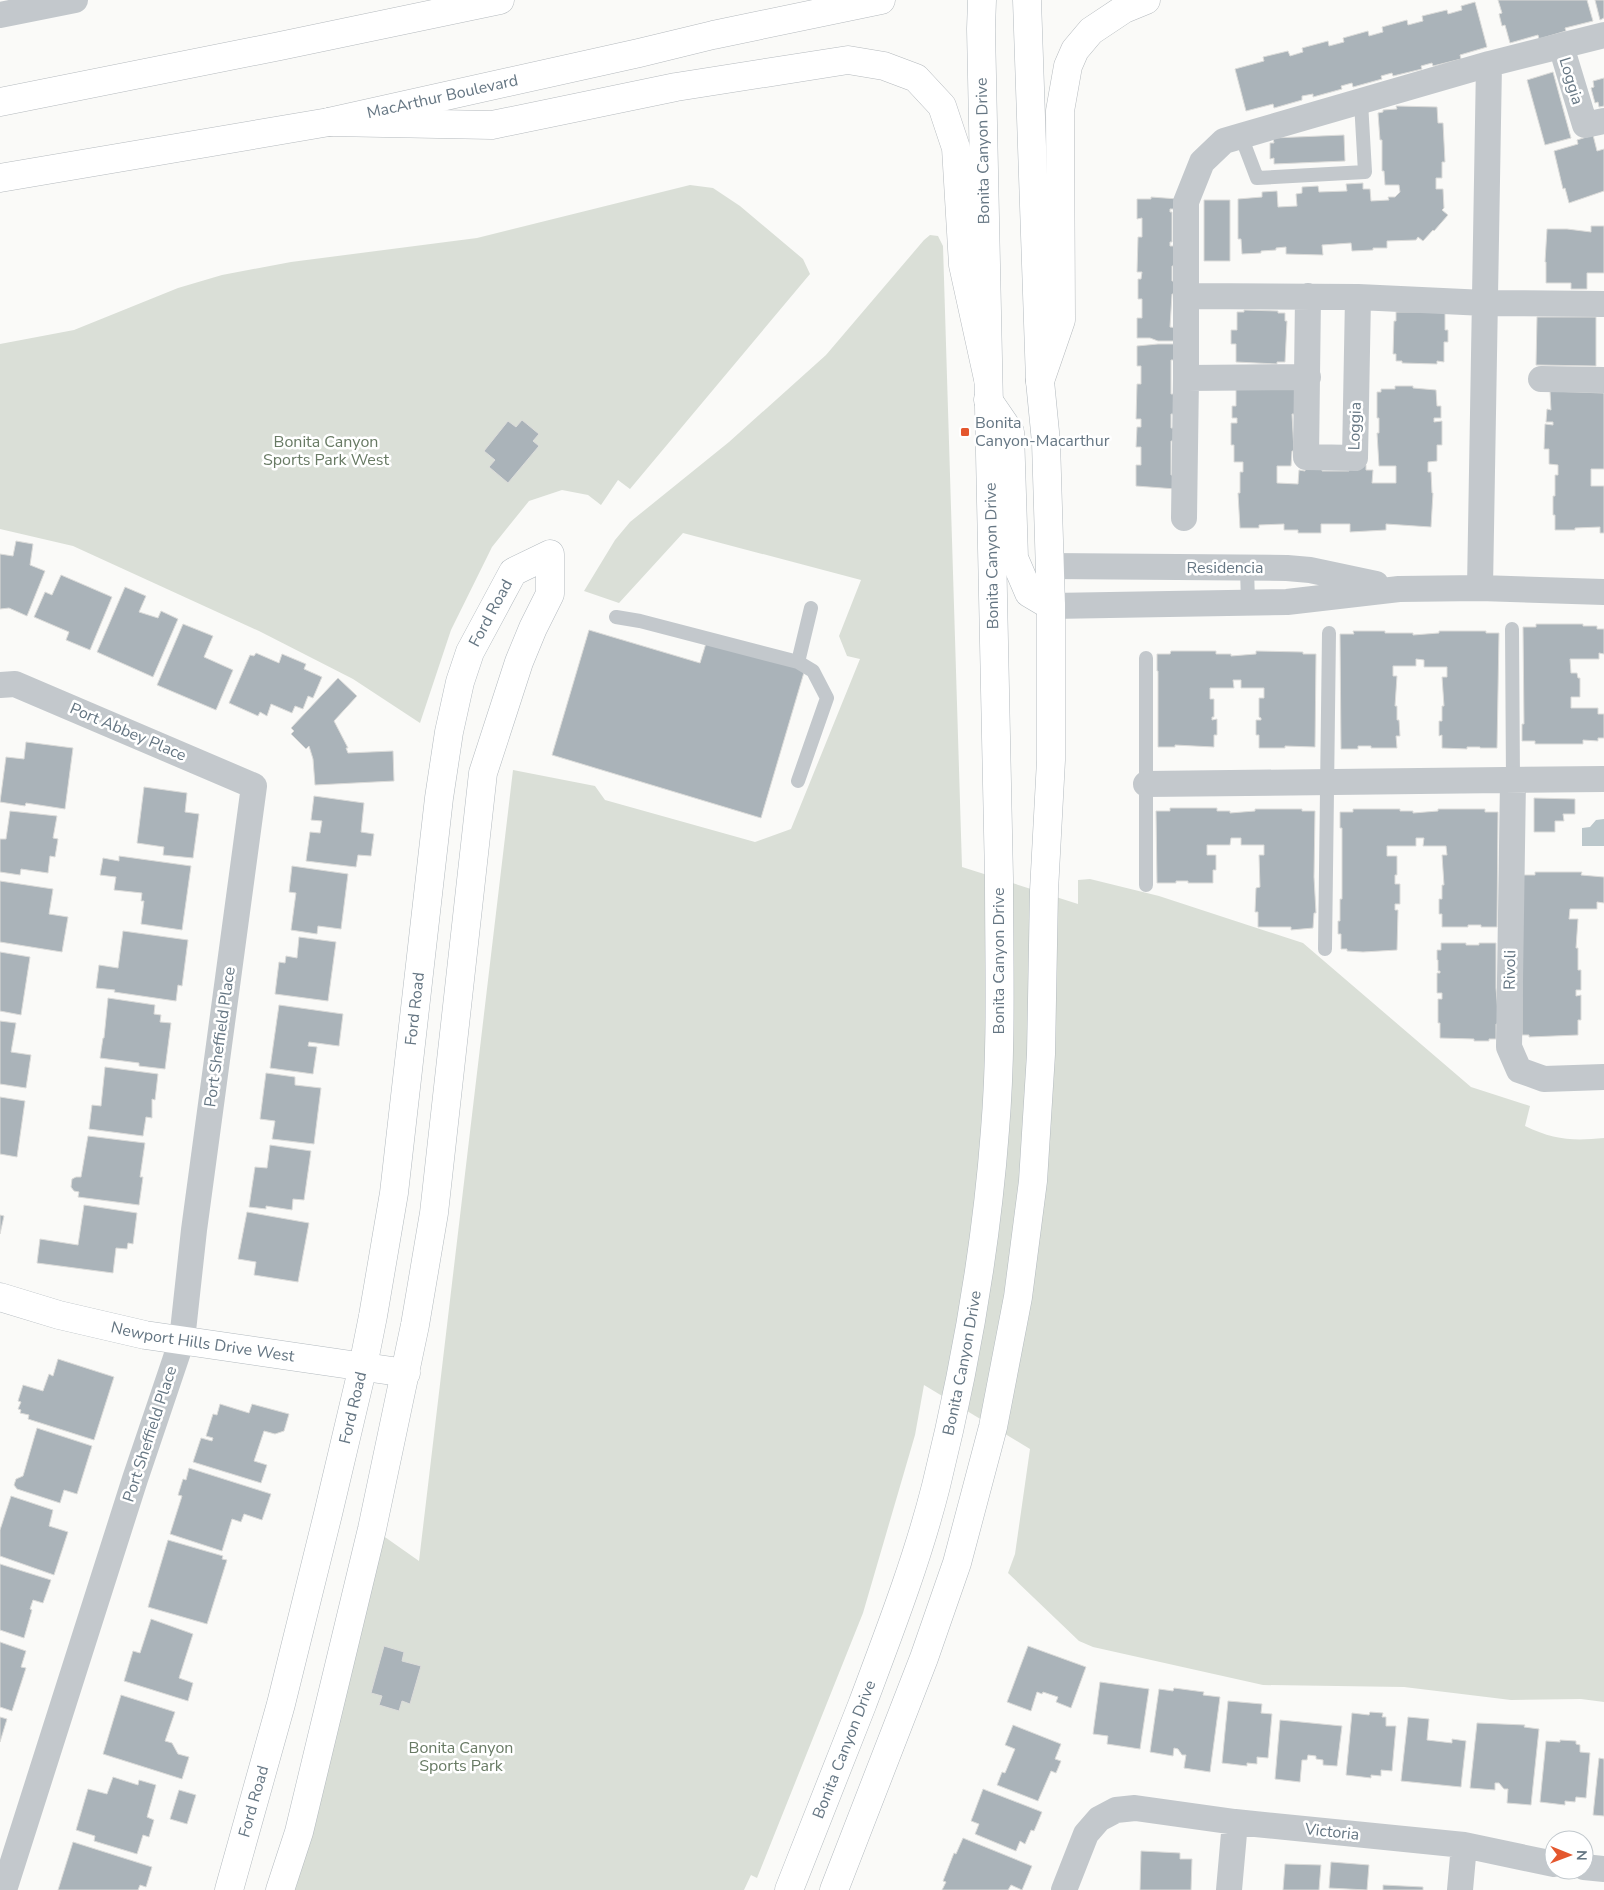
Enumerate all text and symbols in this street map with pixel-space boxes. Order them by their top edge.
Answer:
street label: Loggia [1553,55,1589,107]
street label: MacArthur Boulevard [365,69,520,124]
street label: Bonita Canyon Drive [971,77,995,225]
street label: Loggia [1343,401,1367,451]
place label: Bonita Canyon-Macarthur [975,412,1110,452]
marker: Bonita Canyon-Macarthur [959,426,971,438]
park label: Bonita Canyon Sports Park West [263,431,389,471]
street label: Bonita Canyon Drive [980,482,1004,630]
street label: Residencia [1187,557,1263,579]
street label: Ford Road [464,575,518,651]
street label: Port Abbey Place [66,698,190,766]
street label: Bonita Canyon Drive [988,888,1010,1034]
street label: Rivoli [1499,950,1521,990]
street label: Port Sheffield Place [199,965,241,1109]
street label: Ford Road [400,971,430,1047]
street label: Bonita Canyon Drive [937,1289,987,1437]
street label: Newport Hills Drive West [109,1316,296,1368]
street label: Port Sheffield Place [118,1363,182,1505]
street label: Ford Road [334,1369,372,1446]
street label: Bonita Canyon Drive [807,1677,881,1822]
park label: Bonita Canyon Sports Park [409,1737,513,1777]
street label: Ford Road [233,1763,274,1840]
street label: Victoria [1303,1818,1360,1846]
north arrow [1544,1830,1594,1880]
text: N [1572,1850,1591,1861]

